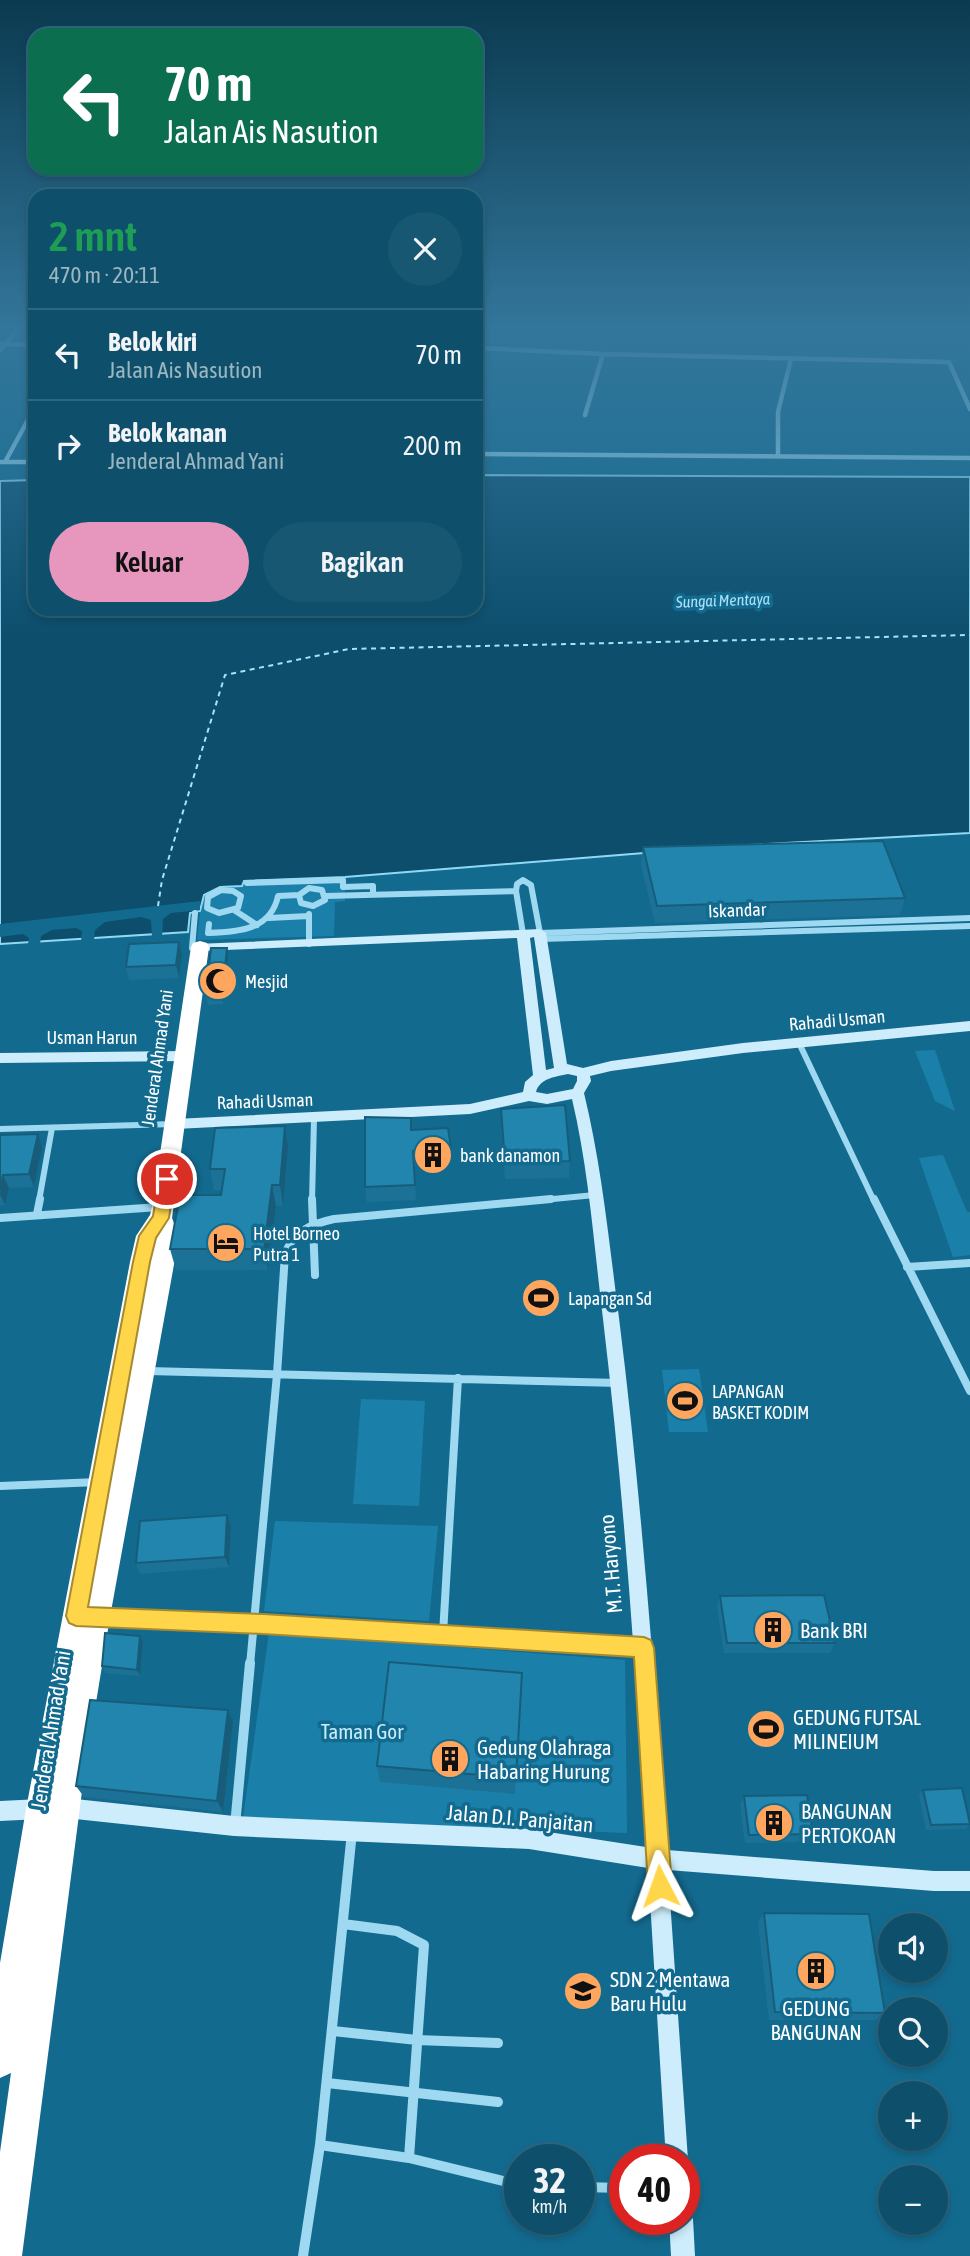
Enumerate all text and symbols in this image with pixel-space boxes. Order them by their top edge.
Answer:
text: 70 m [164,55,252,111]
icon: left [49,56,140,147]
text: Jalan Ais Nasution [164,113,379,150]
text: 2 mnt [49,212,137,260]
button: close [388,212,462,286]
text: 470 m · 20:11 [49,262,160,288]
text: Belok kiri [108,327,197,357]
icon: left [49,336,87,374]
text: 70 m [415,340,462,370]
text: Jalan Ais Nasution [108,357,262,383]
text: Belok kanan [108,418,227,448]
icon: right [49,427,87,465]
text: 200 m [403,431,462,461]
text: Jenderal Ahmad Yani [108,448,284,474]
button: Keluar [49,522,249,602]
button: Bagikan [263,522,462,602]
water label: Sungai Mentaya [675,589,771,612]
street label: Iskandar [708,898,767,922]
mosque icon: Mesjid [197,960,239,1002]
place label: Mesjid [245,971,288,992]
street label: Jenderal Ahmad Yani [137,988,177,1128]
street label: Rahadi Usman [788,1005,886,1035]
street label: Usman Harun [46,1027,138,1048]
street label: Rahadi Usman [216,1089,314,1113]
building icon: bank danamon [412,1134,454,1176]
place label: bank danamon [460,1145,560,1166]
pin [137,1149,197,1209]
icon: arrive [148,1160,186,1198]
hotel icon: Hotel Borneo Putra 1 [205,1222,247,1264]
place label: Hotel Borneo Putra 1 [253,1223,340,1265]
sports icon: Lapangan Sd [520,1277,562,1319]
place label: Lapangan Sd [568,1288,652,1309]
sports icon: LAPANGAN BASKET KODIM [664,1380,706,1422]
place label: LAPANGAN BASKET KODIM [712,1381,809,1423]
street label: M.T. Haryono [594,1514,626,1614]
building icon: Bank BRI [752,1609,794,1651]
place label: Bank BRI [800,1618,868,1642]
street label: Jenderal Ahmad Yani [26,1649,74,1811]
place label: GEDUNG FUTSAL MILINEIUM [793,1705,921,1753]
sports icon: GEDUNG FUTSAL MILINEIUM [745,1708,787,1750]
park label: Taman Gor [321,1719,404,1743]
place label: Gedung Olahraga Habaring Hurung [477,1735,611,1783]
building icon: Gedung Olahraga Habaring Hurung [429,1738,471,1780]
place label: BANGUNAN PERTOKOAN [801,1799,896,1847]
street label: Jalan D.I. Panjaitan [446,1800,594,1836]
building icon: BANGUNAN PERTOKOAN [753,1802,795,1844]
position arrow [623,1849,697,1923]
map controls [878,1913,948,2235]
button: sound [878,1913,948,1983]
building icon: GEDUNG BANGUNAN [795,1950,837,1992]
place label: SDN 2 Mentawa Baru Hulu [610,1967,730,2015]
school or university icon: SDN 2 Mentawa Baru Hulu [562,1970,604,2012]
place label: GEDUNG BANGUNAN [770,1996,862,2044]
button: search [878,1997,948,2067]
button: + [878,2081,948,2151]
speed limit sign: 40 [609,2144,700,2235]
text: 32 [533,2160,566,2200]
button: − [878,2165,948,2235]
text: km/h [532,2196,567,2217]

